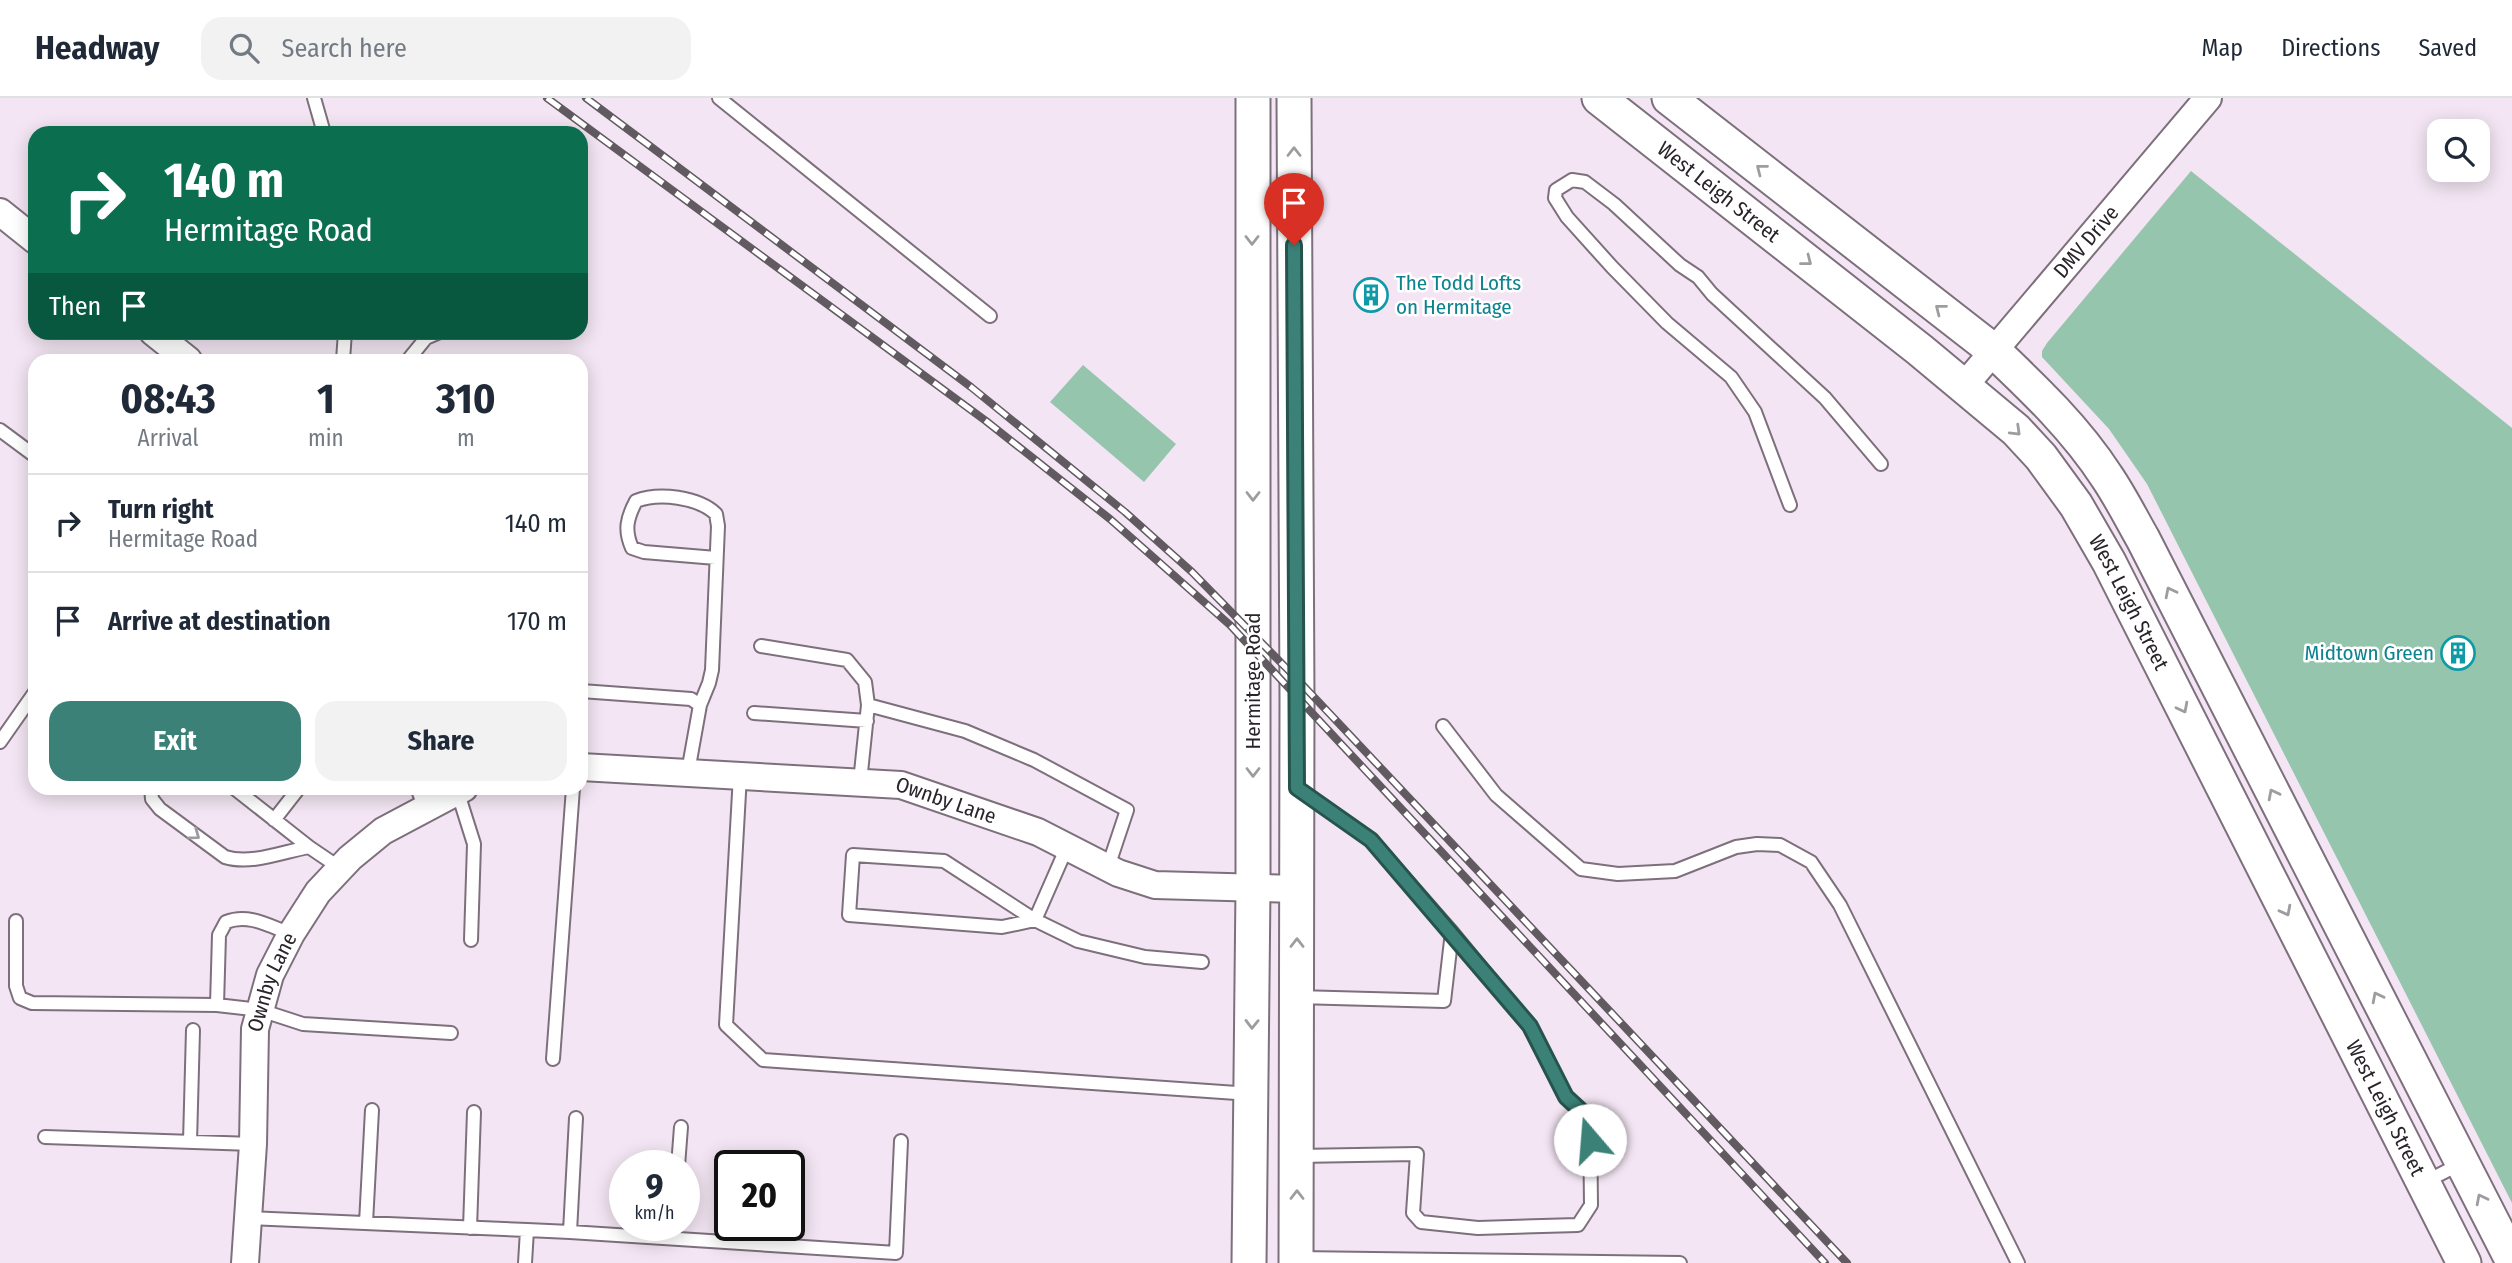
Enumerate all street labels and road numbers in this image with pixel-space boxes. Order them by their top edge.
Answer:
street label: West Leigh Street [1652,136,1785,248]
street label: DMV Drive [2048,200,2124,283]
street label: West Leigh Street [2083,530,2175,674]
street label: Hermitage Road [1240,612,1266,750]
street label: Ownby Lane [892,771,999,830]
street label: Ownby Lane [242,928,302,1035]
street label: West Leigh Street [2340,1036,2431,1180]

